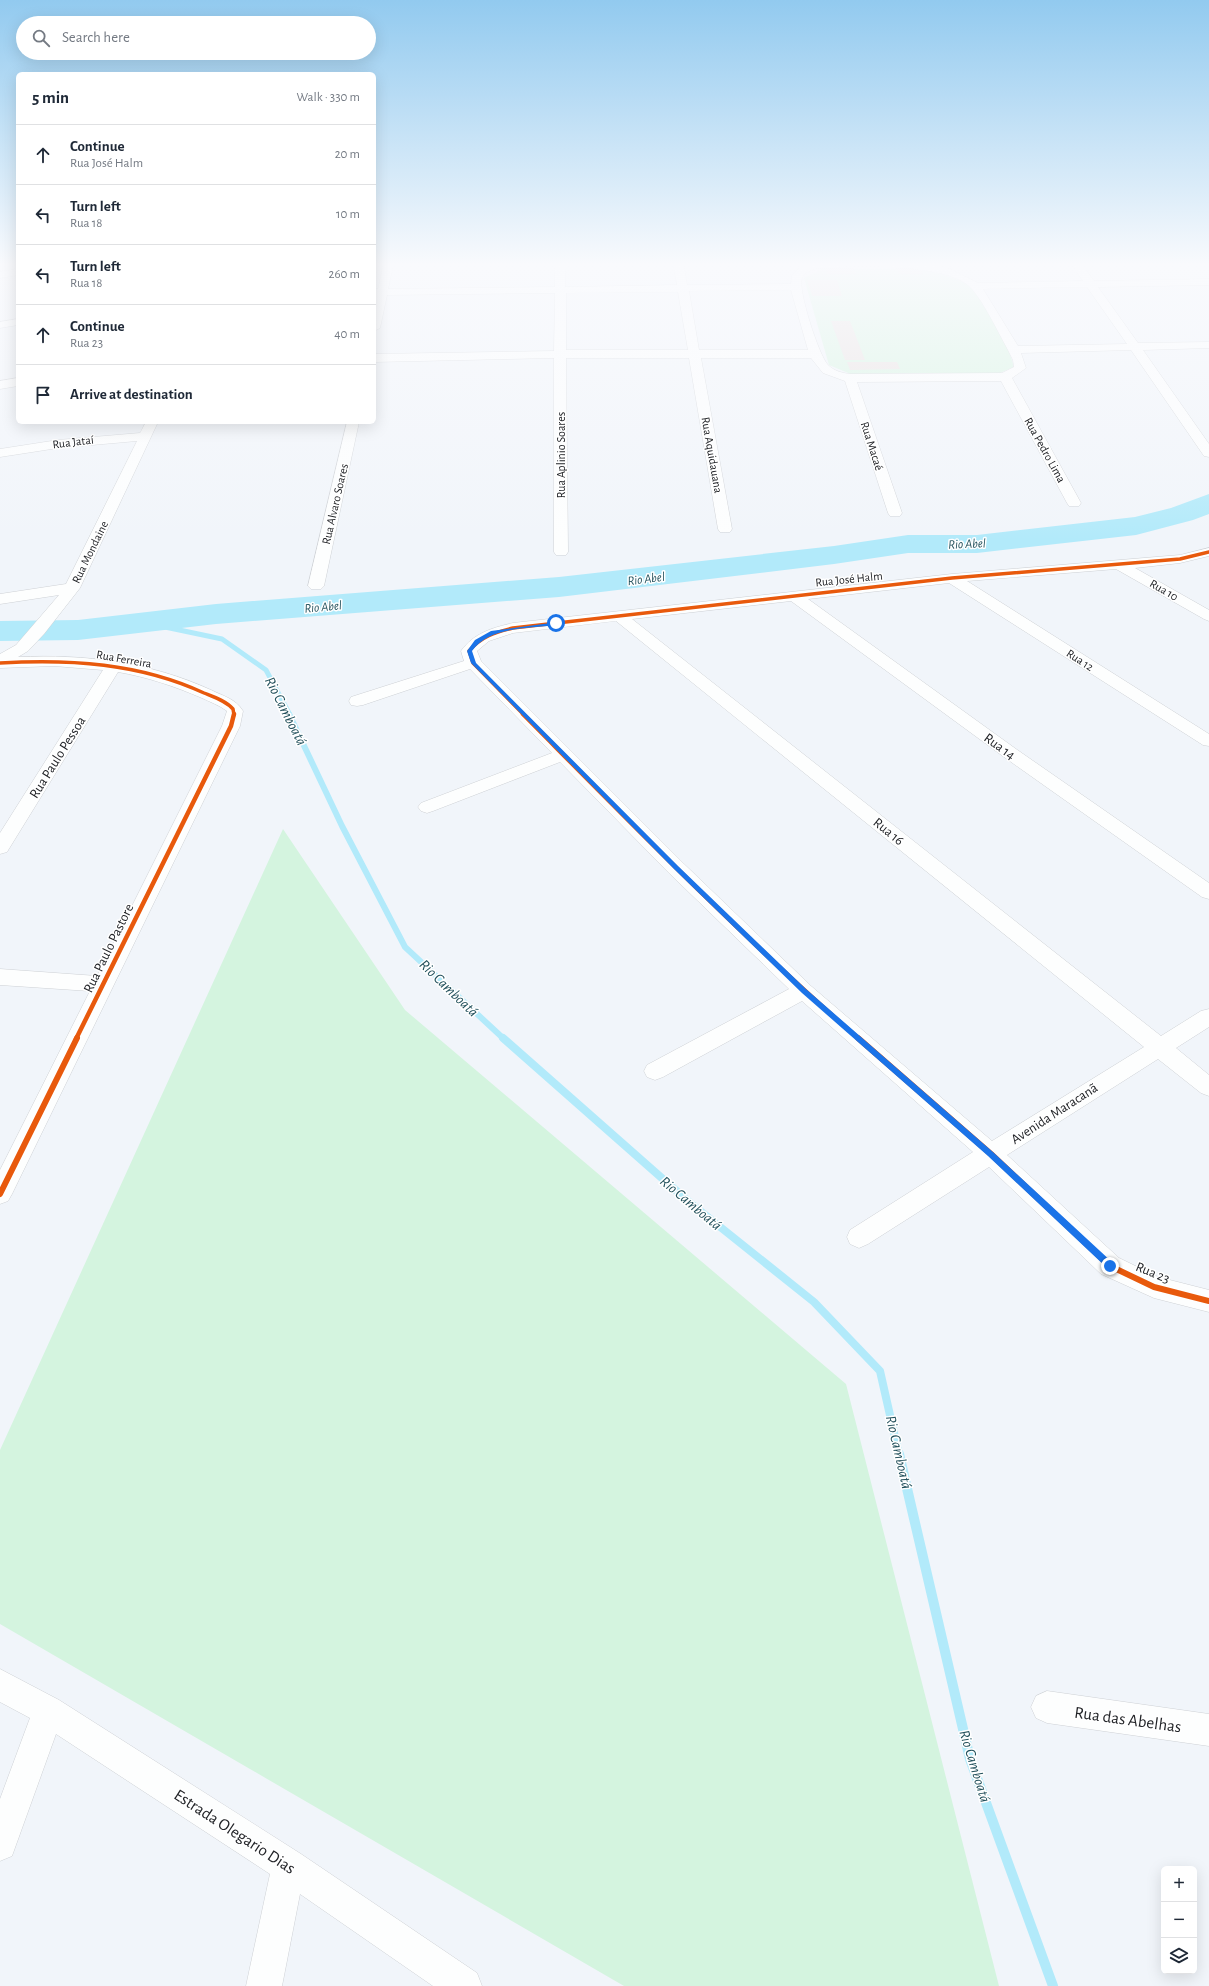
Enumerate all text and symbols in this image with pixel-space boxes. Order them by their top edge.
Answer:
search box [16,16,376,60]
icon: search [30,27,52,49]
text: Search here [62,30,130,45]
text: 5 min [32,89,69,106]
text: Walk · 330 m [297,91,360,104]
text: Continue [70,139,125,154]
icon: ahead [32,144,54,166]
text: 20 m [335,148,360,161]
text: Rua José Halm [70,157,143,170]
text: Turn left [70,199,121,214]
icon: left [32,204,54,226]
text: 10 m [336,208,360,221]
text: Rua 18 [70,217,102,230]
text: Turn left [70,259,121,274]
icon: left [32,264,54,286]
text: 260 m [329,268,360,281]
text: Rua 18 [70,277,102,290]
text: Continue [70,319,125,334]
icon: ahead [32,324,54,346]
text: 40 m [334,328,360,341]
text: Rua 23 [70,337,103,350]
icon: arrive [32,384,54,406]
text: Arrive at destination [70,387,193,402]
street label: Rua Aplinio Soares [555,412,567,498]
street label: Rua Pedro Lima [1022,415,1068,485]
street label: Rua Aquidauana [699,416,725,494]
street label: Rua Macaé [858,420,886,472]
street label: Rua Jataí [52,434,94,450]
street label: Rua Alvaro Soares [320,462,350,546]
street label: Rua Mondaine [70,519,110,585]
water label: Rio Abel [948,537,986,552]
street label: Rua José Halm [815,570,883,588]
water label: Rio Abel [627,571,666,588]
street label: Rua 10 [1148,577,1180,603]
water label: Rio Abel [304,599,343,616]
route start [547,614,565,632]
street label: Rua 12 [1064,647,1096,673]
street label: Rua Ferreira [95,648,153,670]
water label: Rio Camboatá [262,674,309,748]
street label: Rua Paulo Pessoa [27,714,89,801]
street label: Rua 14 [981,731,1018,763]
street label: Rua 16 [870,815,906,848]
street label: Rua Paulo Pastore [81,902,136,995]
water label: Rio Camboatá [417,957,481,1020]
street label: Avenida Maracanã [1009,1080,1101,1147]
water label: Rio Camboatá [657,1174,724,1233]
route end [1101,1257,1119,1275]
street label: Rua 23 [1134,1260,1172,1286]
water label: Rio Camboatá [883,1414,914,1490]
street label: Rua das Abelhas [1073,1704,1182,1735]
water label: Rio Camboatá [956,1728,993,1804]
street label: Estrada Olegario Dias [171,1786,298,1877]
map controls [1161,1866,1197,1974]
button: + [1161,1866,1197,1902]
button: − [1161,1902,1197,1938]
button: layers [1161,1938,1197,1974]

